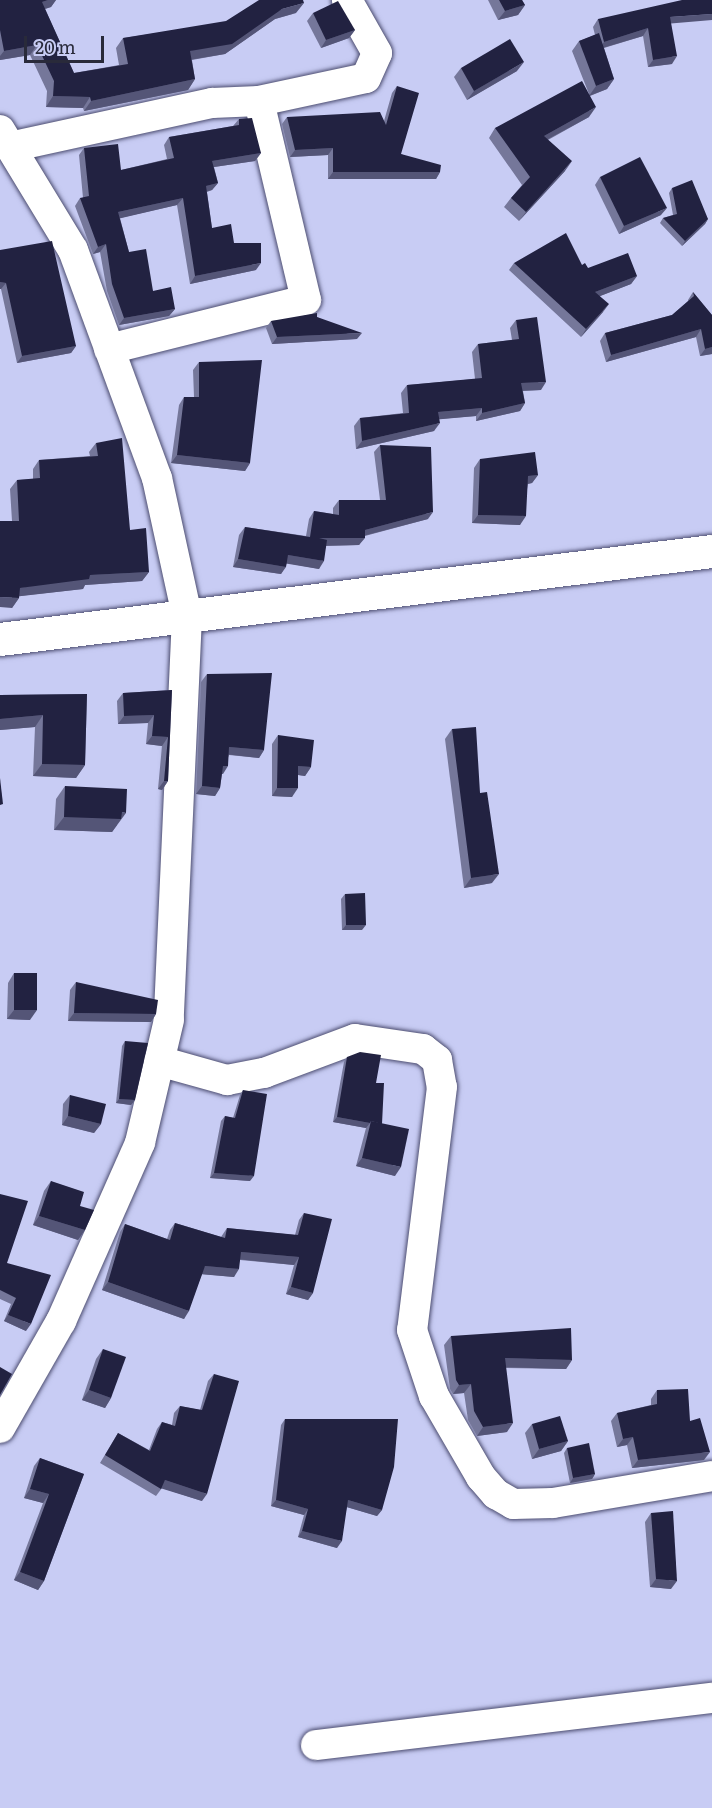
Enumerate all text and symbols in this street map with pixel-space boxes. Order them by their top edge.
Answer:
scale bar [27,24,106,62]
text: 20 m [35,33,76,60]

